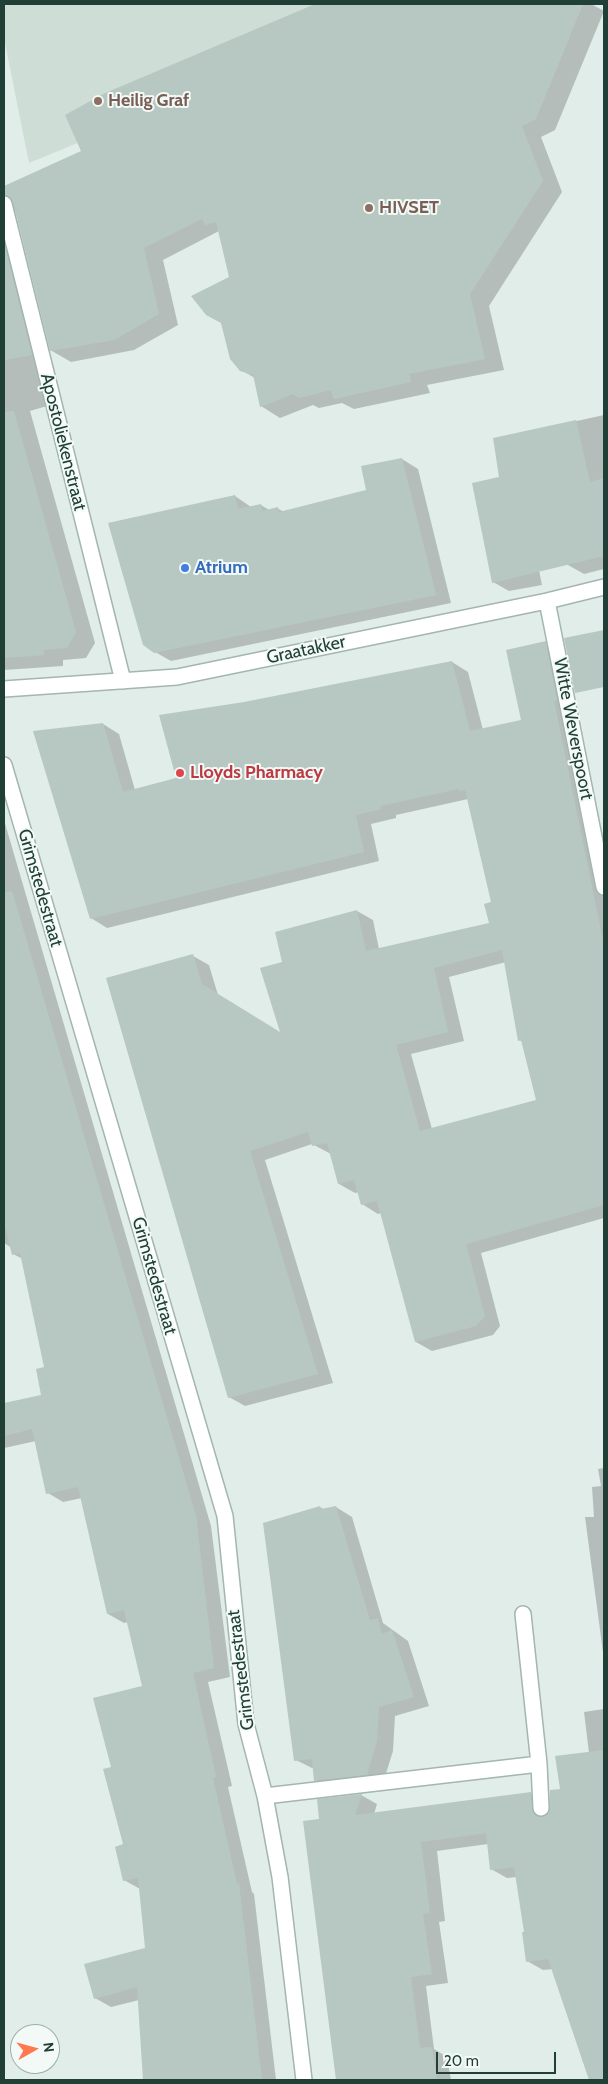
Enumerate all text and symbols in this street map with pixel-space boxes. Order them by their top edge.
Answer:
place label: Heilig Graf [108,90,189,112]
marker: Heilig Graf [92,95,104,107]
place label: HIVSET [379,197,439,219]
marker: HIVSET [363,202,375,214]
street label: Apostoliekenstraat [35,371,91,513]
place label: Atrium [195,557,248,579]
marker: Atrium [179,562,191,574]
street label: Graatakker [265,631,347,669]
street label: Witte Weverspoort [549,656,597,802]
place label: Lloyds Pharmacy [190,762,323,784]
marker: Lloyds Pharmacy [174,767,186,779]
street label: Grimstedestraat [13,827,67,949]
street label: Grimstedestraat [127,1215,181,1337]
street label: Grimstedestraat [223,1608,259,1732]
north arrow [10,2024,60,2074]
text: N [39,2041,58,2053]
scale bar [438,2042,558,2074]
text: 20 m [444,2052,479,2070]

